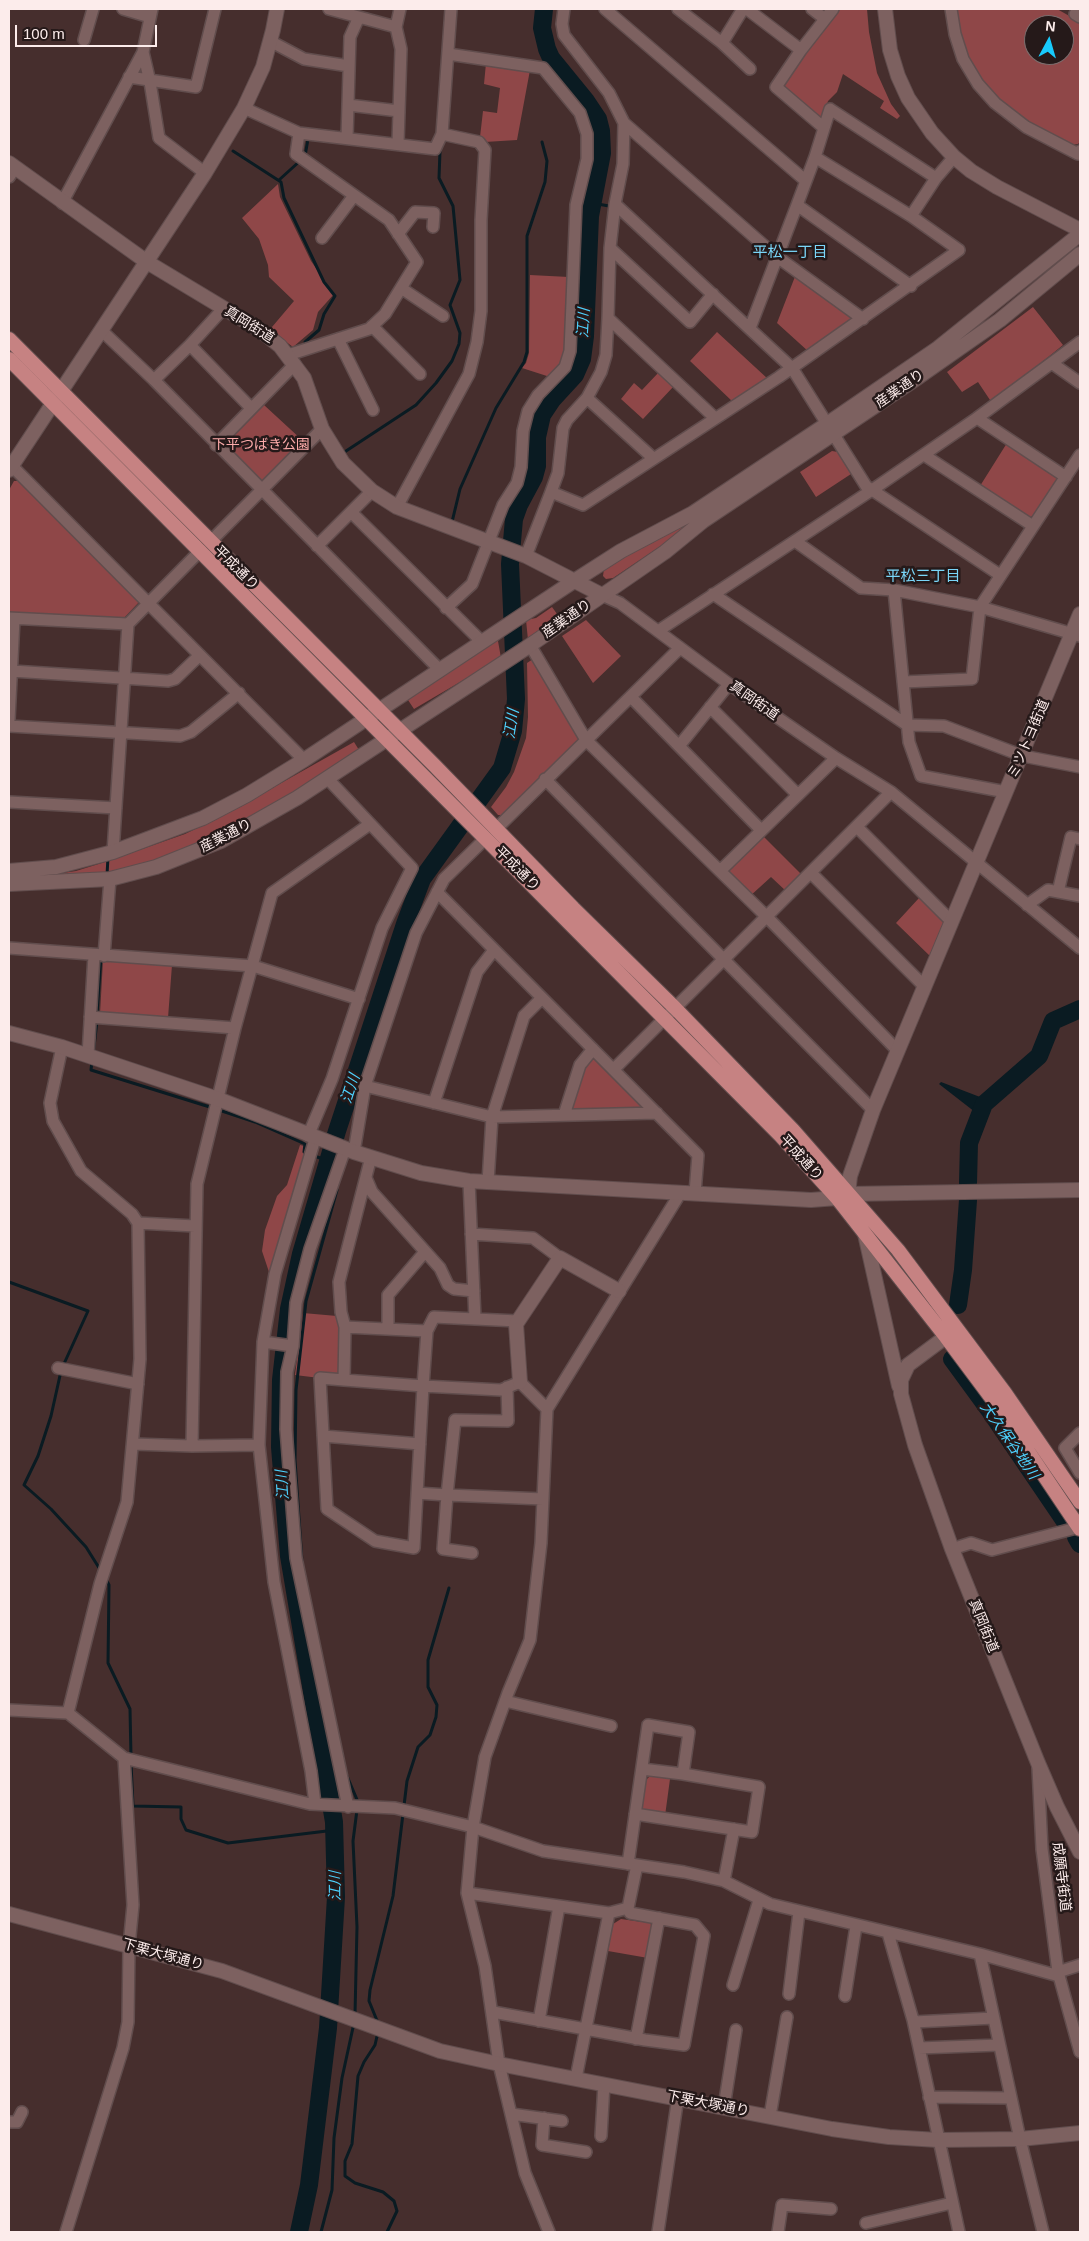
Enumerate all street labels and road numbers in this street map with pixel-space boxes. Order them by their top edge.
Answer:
street label: 真岡街道 [221,303,277,347]
street label: 産業通り [872,366,928,412]
street label: 平成通り [210,542,262,594]
street label: 産業通り [539,596,595,642]
street label: 真岡街道 [726,678,782,724]
street label: ミツトヨ街道 [1005,697,1053,781]
street label: 産業通り [197,816,255,856]
street label: 平成通り [491,843,543,895]
street label: 平成通り [776,1132,826,1184]
street label: 真岡街道 [965,1597,1001,1655]
street label: 成願寺街道 [1048,1841,1074,1913]
street label: 下栗大塚通り [120,1936,206,1974]
street label: 下栗大塚通り [665,2088,751,2120]

